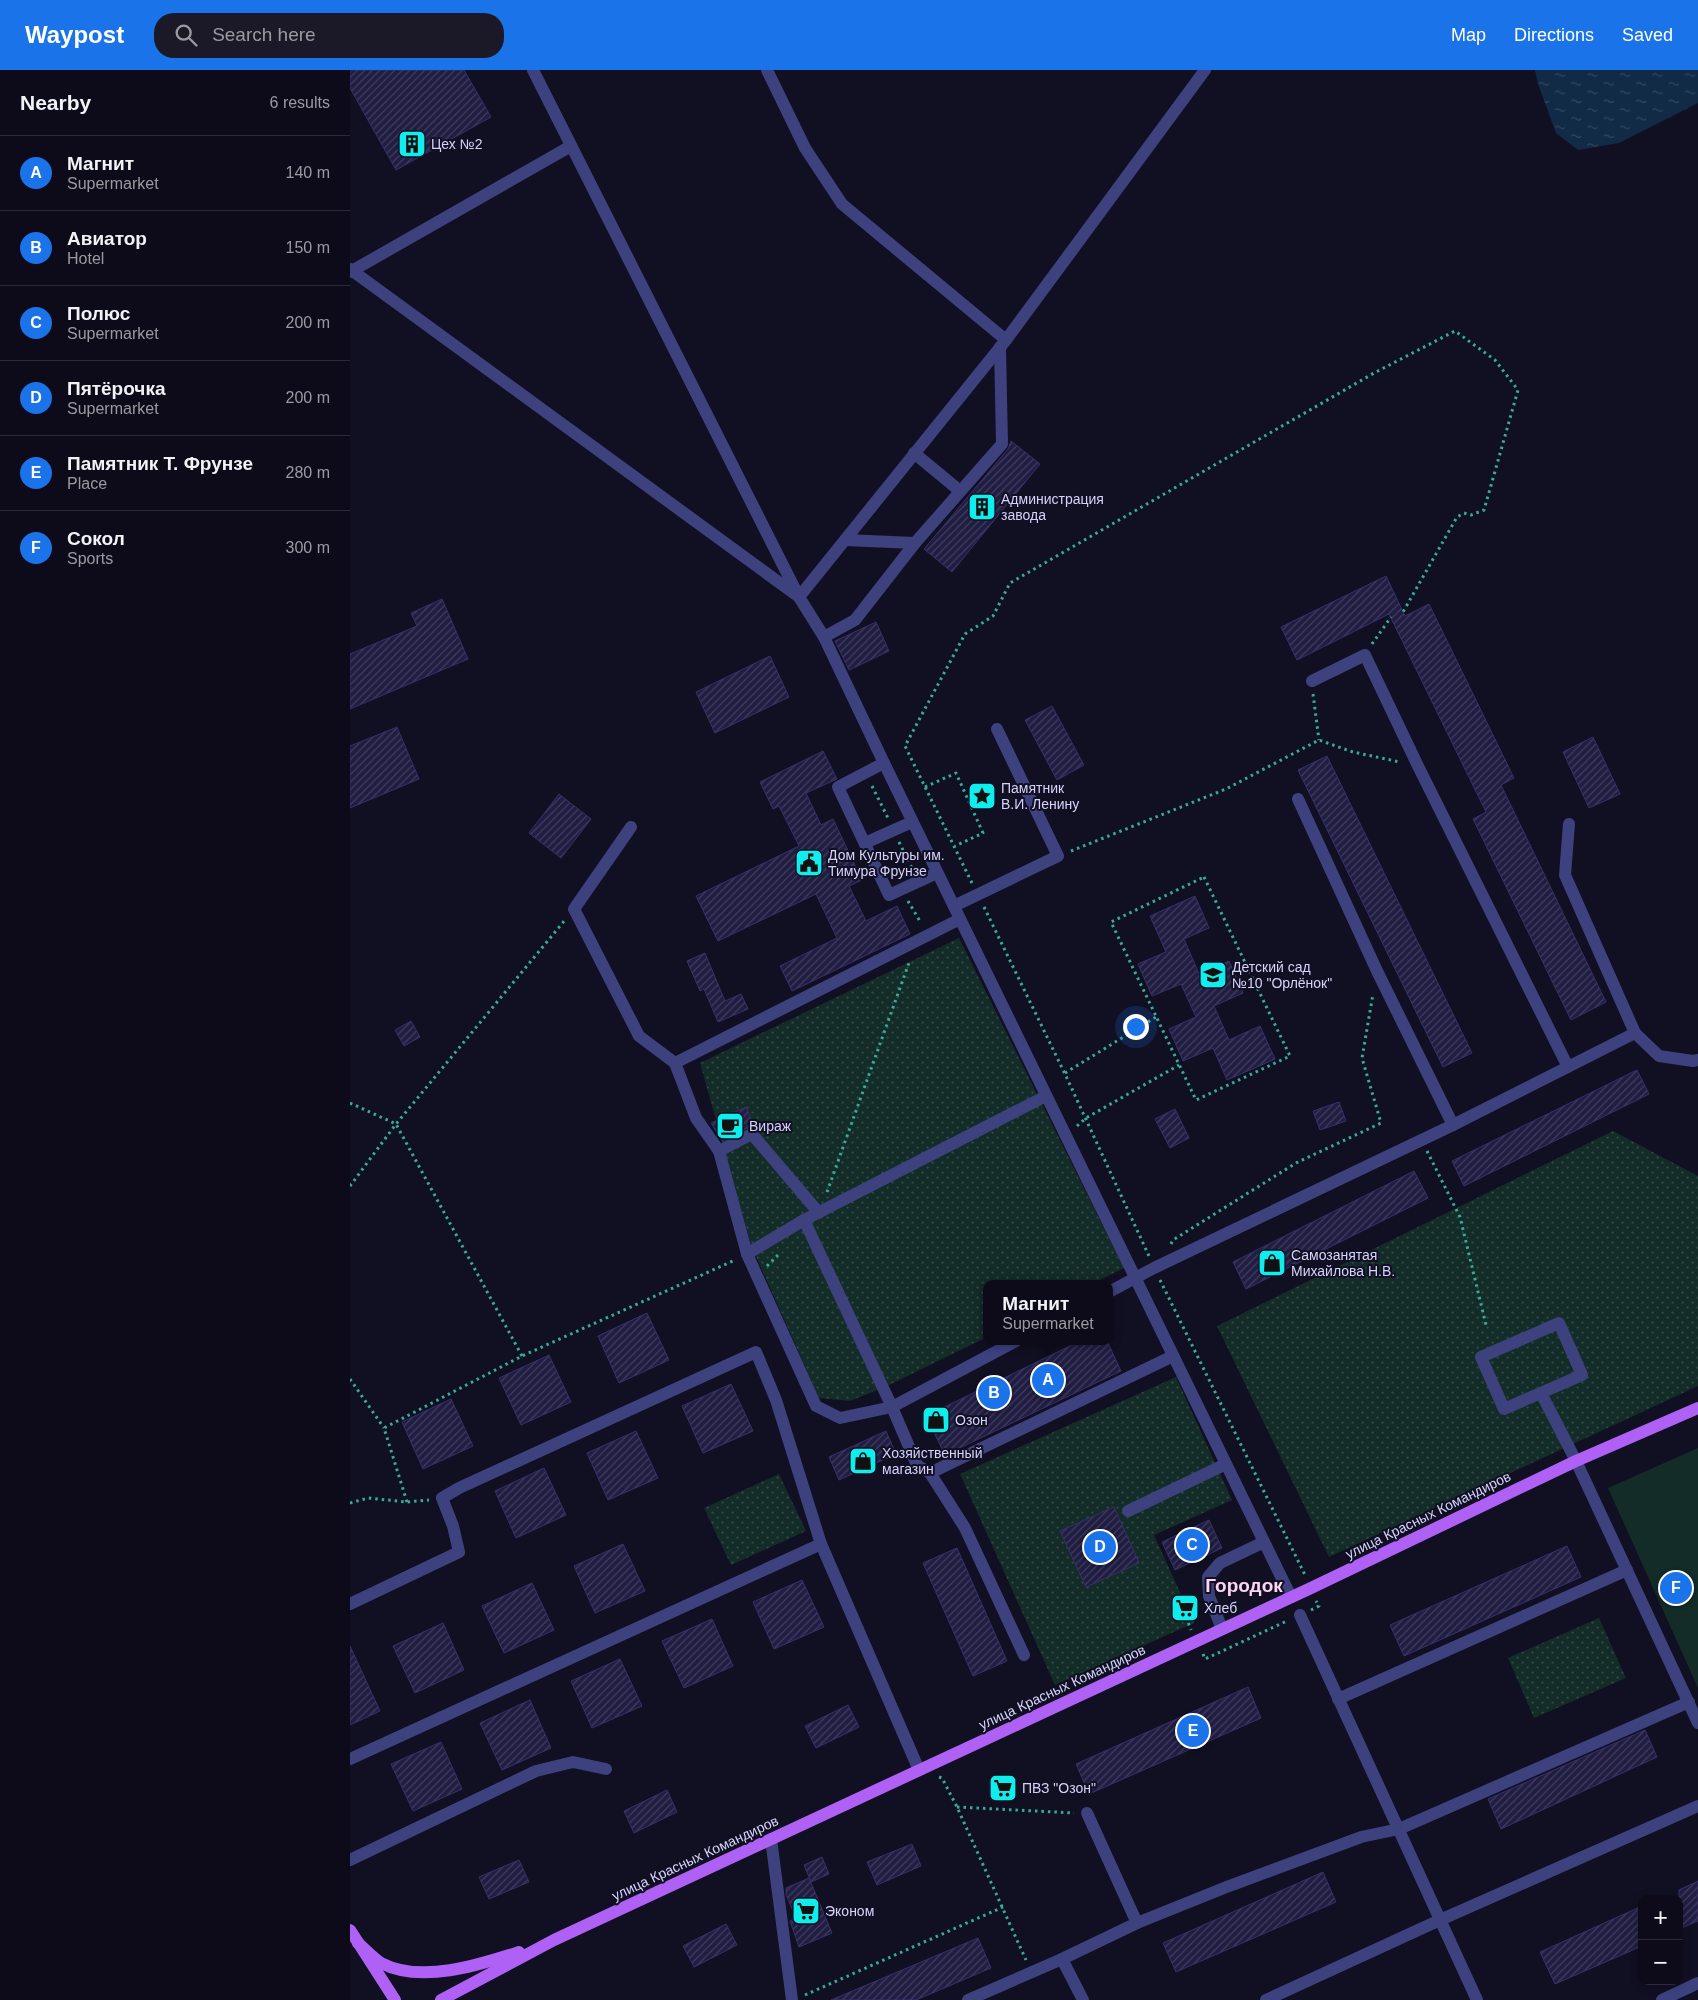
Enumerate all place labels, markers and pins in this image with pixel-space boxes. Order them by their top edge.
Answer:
building icon: Цех №2 [397,129,427,159]
place label: Цех №2 [431,136,483,152]
place label: Администрация завода [1001,491,1104,523]
building icon: Администрация завода [967,492,997,522]
place label: Памятник В.И. Ленину [1001,780,1079,812]
place icon: Памятник В.И. Ленину [967,781,997,811]
place label: Дом Культуры им. Тимура Фрунзе [828,847,945,879]
public building icon: Дом Культуры им. Тимура Фрунзе [794,848,824,878]
place label: Детский сад №10 "Орлёнок" [1232,959,1332,991]
school or university icon: Детский сад №10 "Орлёнок" [1198,960,1228,990]
cafe icon: Вираж [715,1111,745,1141]
place label: Вираж [749,1118,792,1134]
place label: Самозанятая Михайлова Н.В. [1291,1247,1395,1279]
shop icon: Самозанятая Михайлова Н.В. [1257,1248,1287,1278]
pin: A [1032,1361,1064,1399]
pin: B [978,1374,1010,1412]
shop icon: Озон [921,1405,951,1435]
place label: Озон [955,1412,988,1428]
place label: Хозяйственный магазин [882,1445,982,1477]
shop icon: Хозяйственный магазин [848,1446,878,1476]
pin: C [1176,1526,1208,1564]
pin: D [1084,1528,1116,1566]
pin: F [1660,1569,1692,1607]
supermarket icon: Хлеб [1170,1593,1200,1623]
place label: Хлеб [1204,1600,1237,1616]
pin: E [1177,1712,1209,1750]
supermarket icon: ПВЗ "Озон" [988,1773,1018,1803]
place label: ПВЗ "Озон" [1022,1780,1096,1796]
supermarket icon: Эконом [791,1896,821,1926]
place label: Эконом [825,1903,874,1919]

